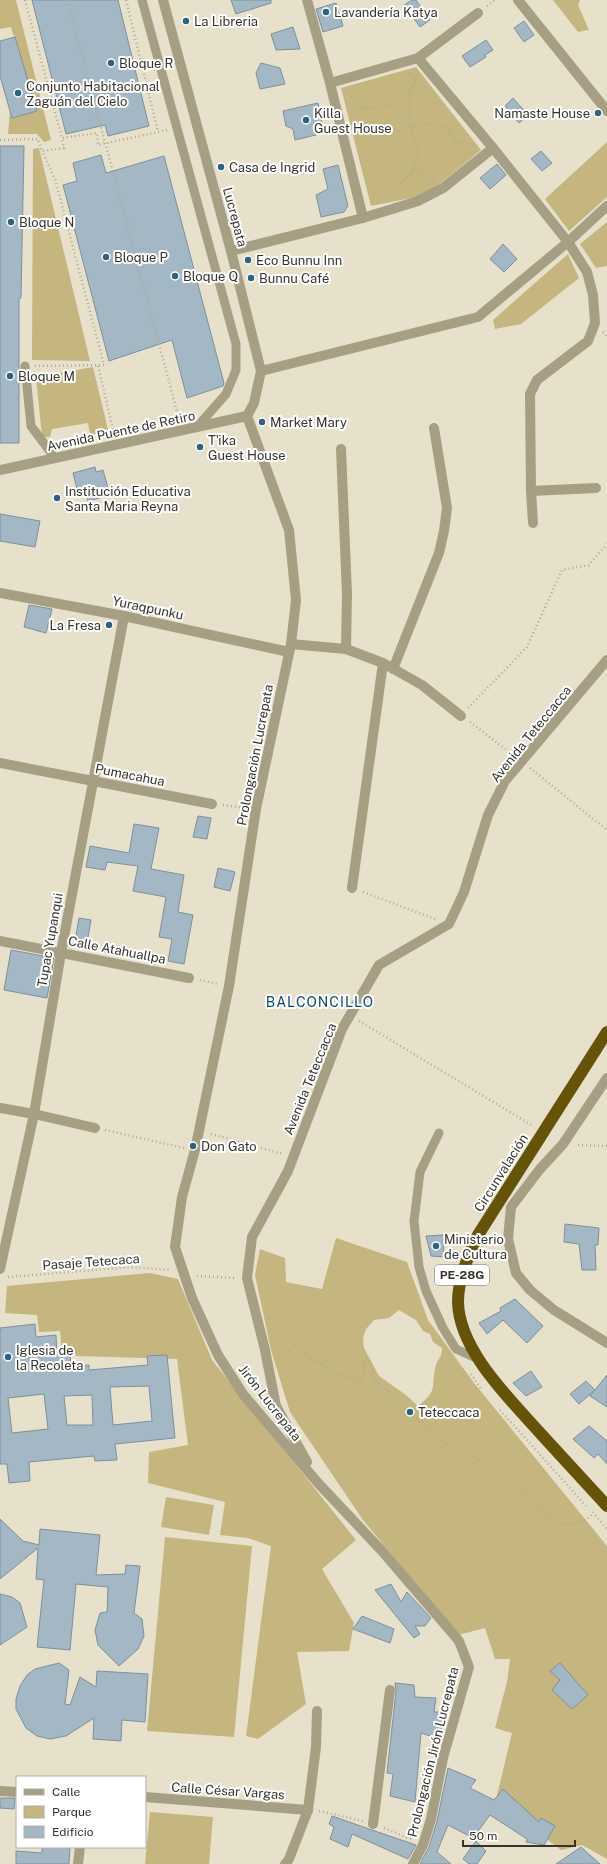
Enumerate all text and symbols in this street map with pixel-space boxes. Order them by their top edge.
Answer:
place label: Lavandería Katya [334,5,438,20]
marker: Lavandería Katya [321,7,331,17]
place label: La Libreria [194,14,258,29]
marker: La Libreria [181,16,191,26]
place label: Bloque R [119,56,173,71]
marker: Bloque R [106,58,116,68]
place label: Conjunto Habitacional Zaguán del Cielo [26,79,160,109]
marker: Conjunto Habitacional Zaguán del Cielo [13,88,23,98]
place label: Killa Guest House [314,106,392,136]
place label: Namaste House [494,106,590,121]
marker: Namaste House [593,108,603,118]
marker: Killa Guest House [301,115,311,125]
place label: Casa de Ingrid [229,160,315,175]
marker: Casa de Ingrid [216,162,226,172]
street label: Lucrepata [220,186,250,248]
place label: Bloque N [19,215,74,230]
marker: Bloque N [6,217,16,227]
place label: Bloque P [114,250,168,265]
marker: Bloque P [101,252,111,262]
place label: Eco Bunnu Inn [256,253,342,268]
marker: Eco Bunnu Inn [243,255,253,265]
place label: Bloque Q [183,269,238,284]
marker: Bloque Q [170,271,180,281]
place label: Bunnu Café [259,271,329,286]
marker: Bunnu Café [246,273,256,283]
place label: Bloque M [18,369,75,384]
marker: Bloque M [5,371,15,381]
street label: Avenida Puente de Retiro [46,408,196,454]
place label: Market Mary [270,415,347,430]
marker: Market Mary [257,417,267,427]
place label: T'ika Guest House [208,433,286,463]
marker: T'ika Guest House [195,442,205,452]
place label: Institución Educativa Santa Maria Reyna [65,484,191,514]
marker: Institución Educativa Santa Maria Reyna [52,493,62,503]
street label: Yuraqpunku [111,593,185,623]
place label: La Fresa [50,618,101,633]
marker: La Fresa [104,620,114,630]
street label: Prolongación Lucrepata [234,683,276,827]
street label: Avenida Teteccacca [488,683,574,785]
street label: Pumacahua [94,761,166,789]
street label: Tupac Yupanqui [34,892,66,988]
street label: Calle Atahuallpa [67,933,167,967]
district label: BALCONCILLO [266,994,374,1010]
street label: Avenida Teteccacca [281,1021,339,1137]
street label: Circunvalación [471,1131,531,1215]
place label: Don Gato [201,1139,257,1154]
marker: Don Gato [188,1141,198,1151]
place label: Ministerio de Cultura [444,1232,507,1262]
marker: Ministerio de Cultura [431,1241,441,1251]
street label: Pasaje Tetecaca [42,1251,140,1273]
road number: PE-28G [435,1265,489,1285]
place label: Iglesia de la Recoleta [16,1343,83,1373]
marker: Iglesia de la Recoleta [3,1352,13,1362]
street label: Jirón Lucrepata [236,1362,304,1444]
place label: Teteccaca [418,1405,480,1420]
marker: Teteccaca [405,1407,415,1417]
street label: Prolongación Jirón Lucrepata [405,1665,461,1839]
legend [16,1776,146,1848]
street label: Calle César Vargas [171,1780,285,1802]
text: Calle [52,1785,81,1799]
text: Parque [52,1805,92,1819]
scale bar [463,1822,575,1848]
text: Edificio [52,1825,94,1839]
text: 50 m [469,1829,497,1843]

